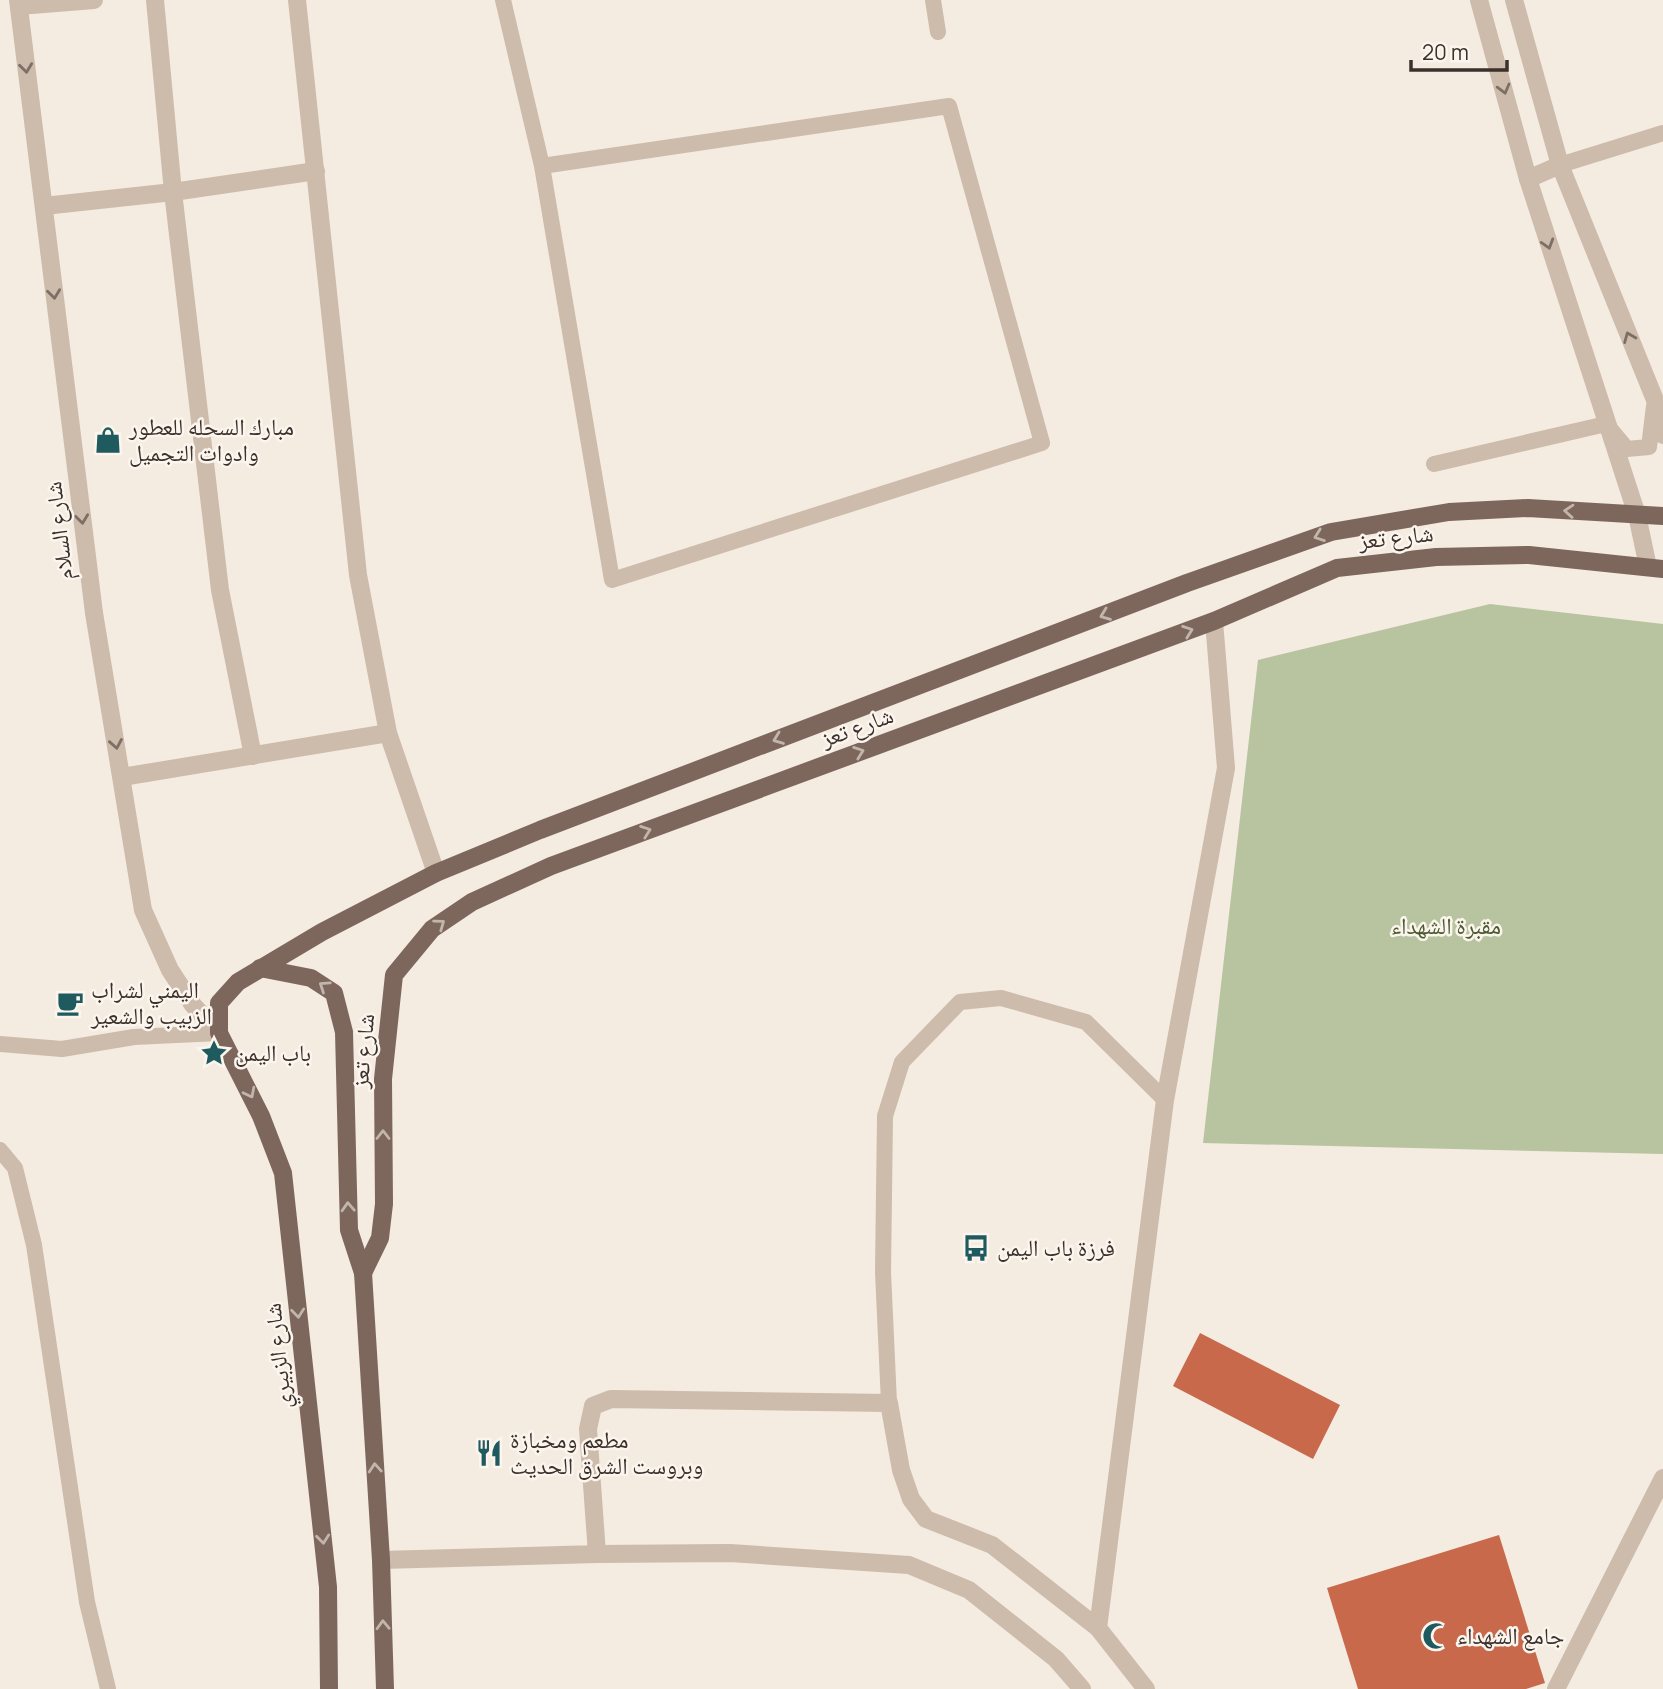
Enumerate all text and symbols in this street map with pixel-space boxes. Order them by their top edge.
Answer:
scale bar [1411,28,1507,72]
text: 20 m [1422,38,1469,66]
one-way arrow [19,62,34,74]
one-way arrow [1496,83,1510,95]
one-way arrow [1540,238,1555,250]
one-way arrow [47,288,62,299]
one-way arrow [1623,332,1637,344]
place label: مبارك السحله للعطور وادوات التجميل [128,410,294,468]
shop icon: مبارك السحله للعطور وادوات التجميل [93,425,123,455]
street label: شارع السلام [36,480,81,582]
one-way arrow [1563,504,1574,519]
one-way arrow [75,513,90,525]
street label: شارع تعز [1356,516,1435,556]
one-way arrow [1314,528,1326,542]
one-way arrow [1100,606,1112,620]
one-way arrow [1181,625,1193,639]
street label: شارع تعز [815,698,897,754]
one-way arrow [773,731,785,745]
one-way arrow [108,738,123,750]
one-way arrow [853,747,865,761]
one-way arrow [640,825,652,839]
park label: مقبرة الشهداء [1391,909,1501,941]
one-way arrow [432,920,444,933]
place label: اليمني لشراب الزبيب والشعير [90,973,212,1031]
one-way arrow [319,982,332,995]
cafe icon: اليمني لشراب الزبيب والشعير [55,988,85,1018]
street label: شارع تعز [343,1012,381,1091]
place label: باب اليمن [235,1036,311,1068]
place icon: باب اليمن [199,1038,229,1068]
one-way arrow [242,1086,255,1098]
one-way arrow [375,1129,391,1140]
one-way arrow [341,1201,356,1212]
place label: فرزة باب اليمن [997,1231,1115,1263]
bus stop icon: فرزة باب اليمن [961,1233,991,1263]
street label: شارع الزبيري [256,1301,302,1411]
one-way arrow [291,1307,306,1319]
place label: مطعم ومخبازة وبروست الشرق الحديث [510,1423,703,1481]
restaurant icon: مطعم ومخبازة وبروست الشرق الحديث [474,1438,504,1468]
one-way arrow [368,1462,383,1473]
one-way arrow [315,1534,330,1545]
one-way arrow [375,1619,391,1629]
place label: جامع الشهداء [1457,1619,1564,1651]
mosque icon: جامع الشهداء [1421,1621,1451,1651]

